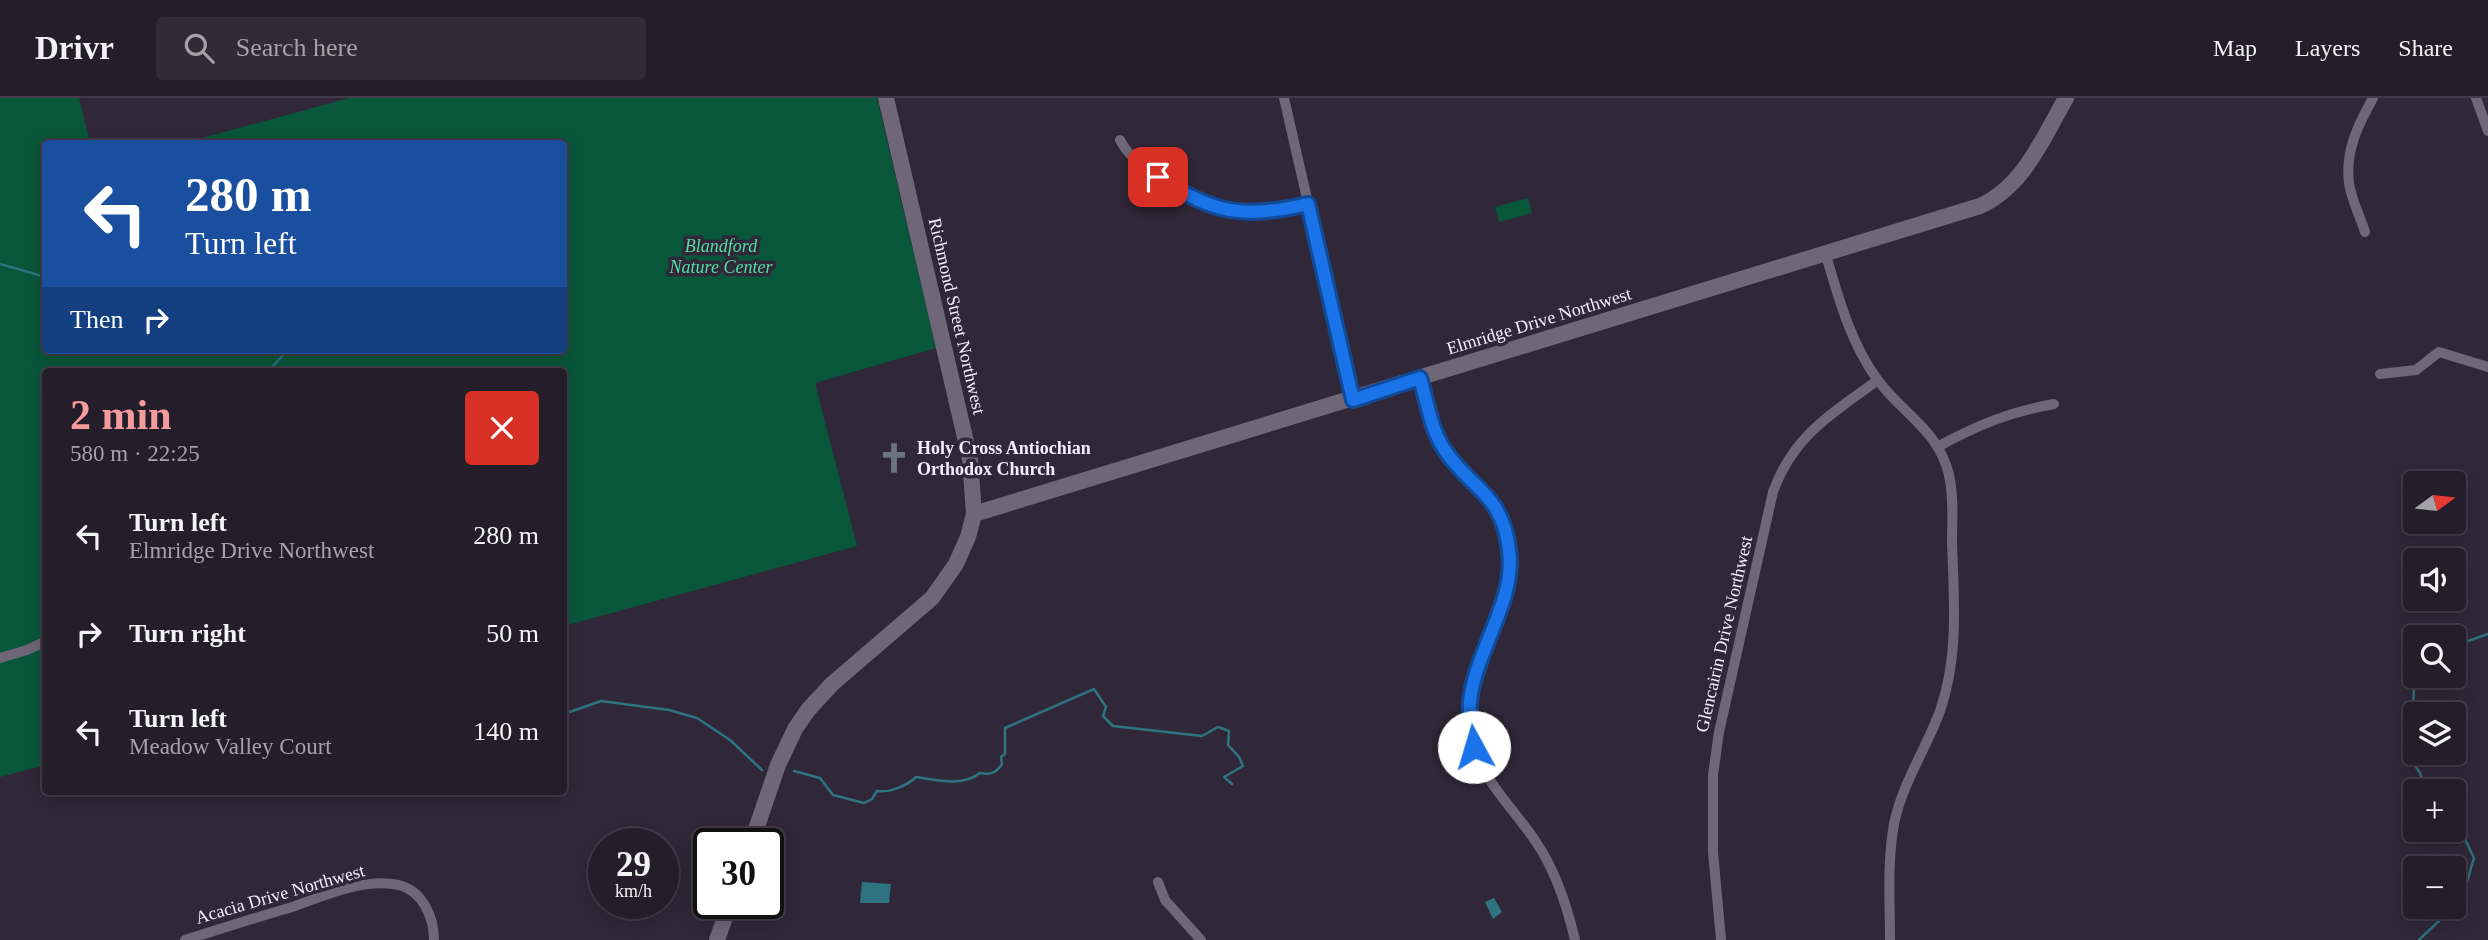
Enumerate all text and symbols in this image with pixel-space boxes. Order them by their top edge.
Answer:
search box [156,17,646,80]
icon: search [180,29,218,67]
text: Drivr [35,30,114,66]
text: Search here [236,33,358,62]
text: Map [2213,35,2257,61]
text: Layers [2295,35,2360,61]
text: Share [2398,35,2453,61]
pin [1128,147,1188,207]
icon: arrive [1139,158,1177,196]
text: 280 m [185,167,312,222]
icon: left [70,168,161,259]
street label: Richmond Street Northwest [925,216,989,416]
text: Turn left [185,225,297,261]
park label: Blandford Nature Center [669,236,773,277]
street label: Elmridge Drive Northwest [1444,283,1634,359]
icon: right [137,301,175,339]
text: Then [70,305,123,334]
button: close [465,391,539,465]
text: 2 min [70,392,172,438]
place label: Holy Cross Antiochian Orthodox Church [917,438,1091,479]
text: 580 m · 22:25 [70,441,200,466]
church icon: Holy Cross Antiochian Orthodox Church [877,441,911,475]
north arrow [2403,471,2466,534]
map controls [2403,471,2466,919]
text: Turn left [129,508,227,537]
icon: left [70,517,108,555]
text: 280 m [473,521,539,550]
street label: Glencairin Drive Northwest [1692,534,1756,734]
text: Elmridge Drive Northwest [129,538,374,563]
button: sound [2403,548,2466,611]
icon: right [70,615,108,653]
text: Turn right [129,619,246,648]
text: 50 m [486,619,539,648]
button: search [2403,625,2466,688]
button: layers [2403,702,2466,765]
text: Turn left [129,704,227,733]
position arrow [1437,710,1511,784]
icon: left [70,713,108,751]
text: 140 m [473,717,539,746]
text: Meadow Valley Court [129,734,332,759]
button: + [2403,779,2466,842]
speed limit sign: 30 [693,828,784,919]
text: 29 [616,845,651,884]
button: − [2403,856,2466,919]
street label: Acacia Drive Northwest [193,860,367,928]
text: km/h [615,881,652,901]

